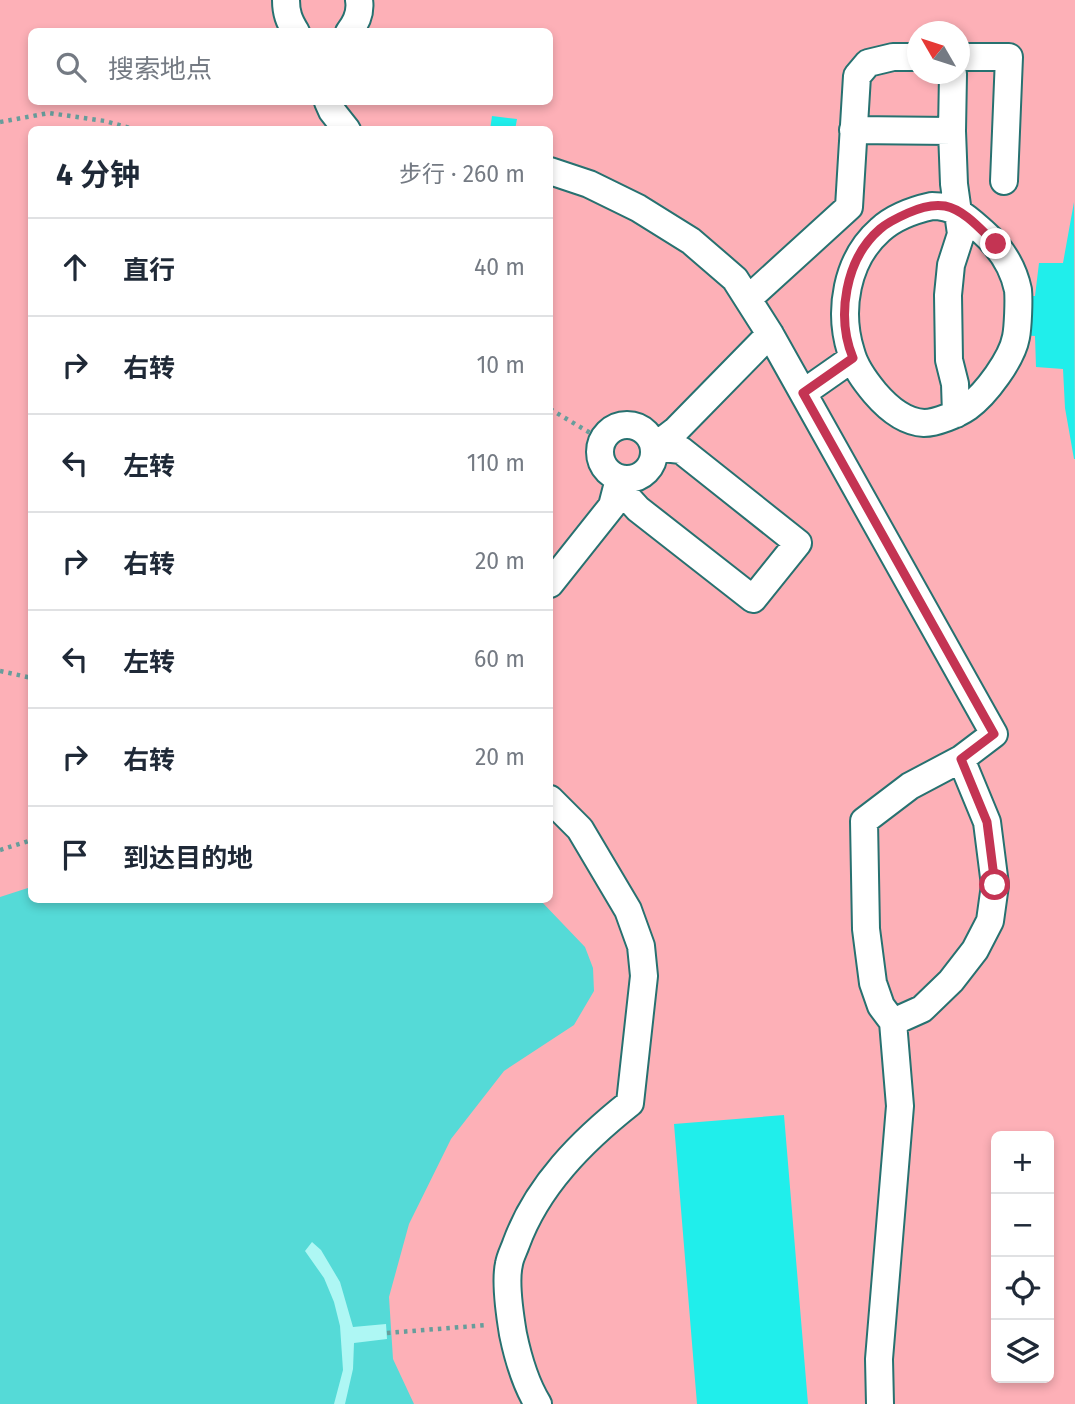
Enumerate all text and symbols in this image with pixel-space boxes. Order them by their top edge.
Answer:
north arrow [907,21,970,84]
search box [28,28,553,105]
icon: search [52,48,90,86]
text: 搜索地点 [108,54,212,85]
text: 4 分钟 [56,157,140,193]
text: 步行 · 260 m [399,160,525,188]
route end [980,228,1011,259]
icon: ahead [56,248,94,286]
text: 40 m [474,253,525,281]
text: 直行 [123,255,175,286]
icon: right [56,346,94,384]
text: 10 m [476,351,525,379]
text: 右转 [123,353,175,384]
icon: left [56,444,94,482]
text: 110 m [467,449,525,477]
text: 左转 [123,451,175,482]
icon: right [56,542,94,580]
text: 20 m [475,547,525,575]
text: 右转 [123,549,175,580]
icon: left [56,640,94,678]
text: 60 m [474,645,525,673]
text: 左转 [123,647,175,678]
icon: right [56,738,94,776]
text: 20 m [475,743,525,771]
text: 右转 [123,745,175,776]
icon: arrive [56,836,94,874]
text: 到达目的地 [123,843,253,874]
route start [979,869,1010,900]
map controls [991,1131,1054,1383]
button: + [991,1131,1054,1194]
button: − [991,1194,1054,1257]
button: locate [991,1257,1054,1320]
button: layers [991,1320,1054,1383]

